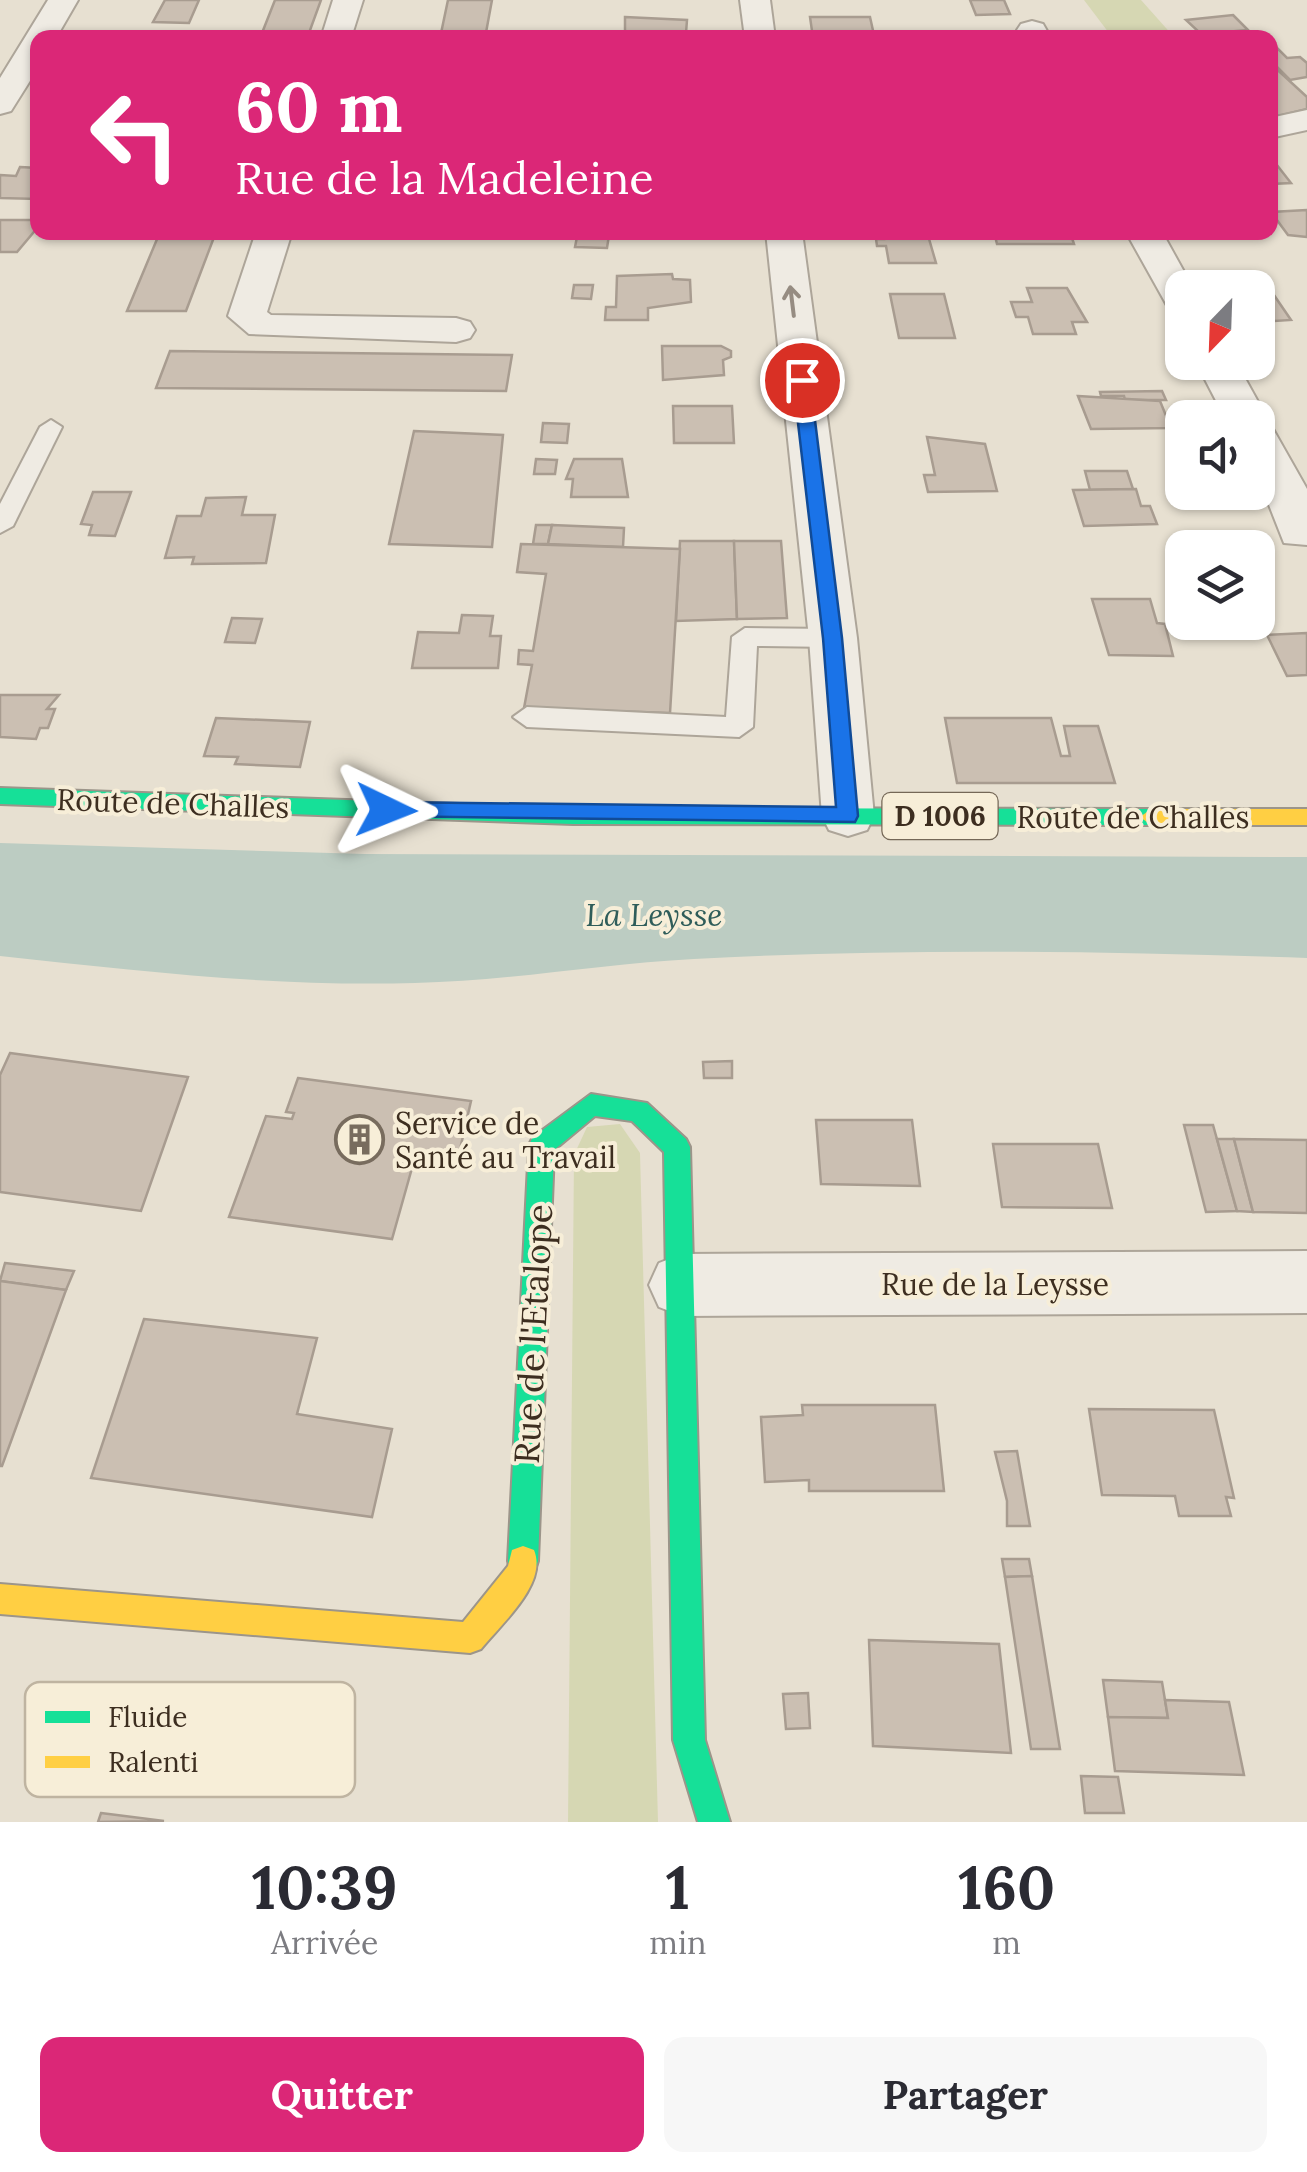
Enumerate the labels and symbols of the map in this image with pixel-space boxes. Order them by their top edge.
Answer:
north arrow [1165,270,1275,380]
one-way arrow [782,286,801,318]
pin [760,338,845,423]
position arrow [334,758,438,862]
street label: Route de Challes [56,780,290,826]
road number: D 1006 [882,793,998,839]
street label: Route de Challes [1017,798,1249,836]
water label: La Leysse [585,894,723,935]
place label: Service de Santé au Travail [395,1104,616,1176]
building icon: Service de Santé au Travail [334,1114,386,1166]
street label: Rue de l'Etalope [504,1203,562,1465]
street label: Rue de la Leysse [881,1265,1109,1304]
legend [25,1682,355,1797]
text: Fluide [108,1699,187,1735]
text: Ralenti [108,1744,198,1780]

